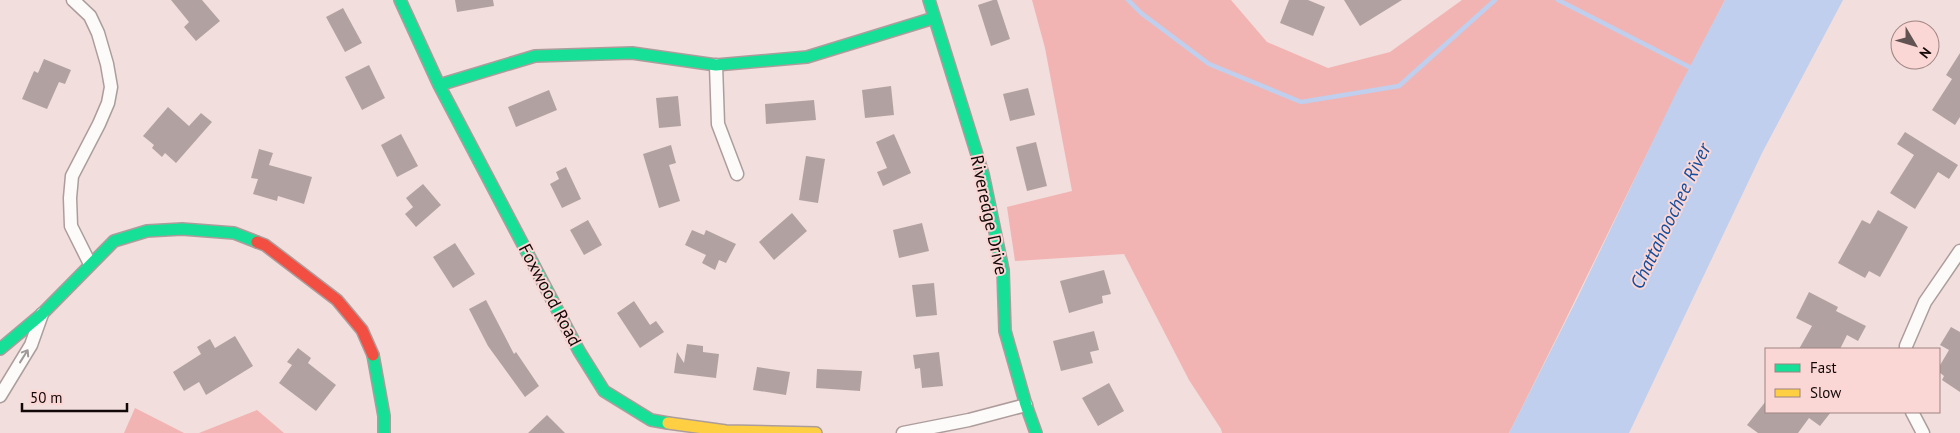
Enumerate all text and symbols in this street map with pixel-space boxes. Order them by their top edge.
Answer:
north arrow [1890,20,1940,70]
text: N [1915,44,1935,62]
water label: Chattahoochee River [1624,138,1716,293]
street label: Riveredge Drive [966,153,1013,277]
street label: Foxwood Road [514,240,587,350]
legend [1765,348,1940,413]
one-way arrow [20,350,30,364]
text: Fast [1810,358,1837,377]
scale bar [22,380,128,412]
text: Slow [1810,383,1841,402]
text: 50 m [30,388,63,407]

